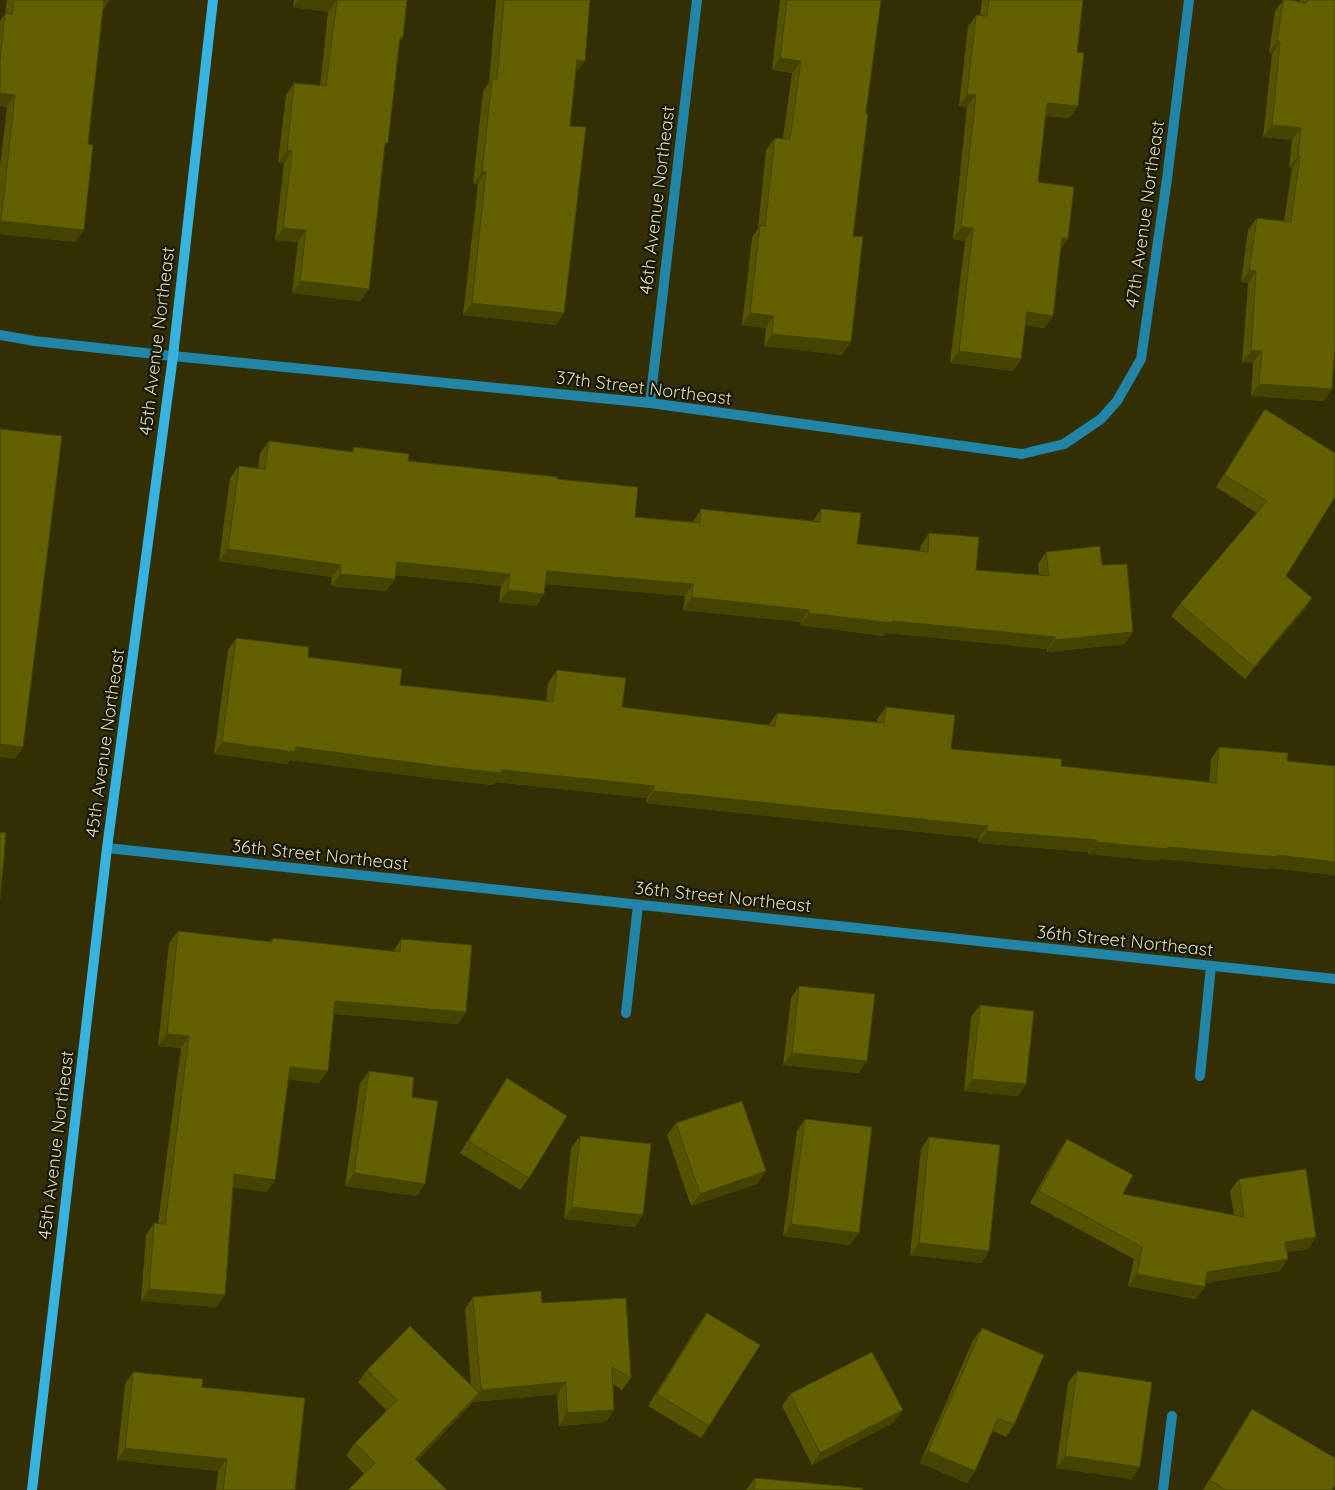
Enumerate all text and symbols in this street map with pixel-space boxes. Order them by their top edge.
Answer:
street label: 46th Avenue Northeast [634,104,679,296]
street label: 47th Avenue Northeast [1120,119,1169,309]
street label: 45th Avenue Northeast [134,245,180,437]
street label: 37th Street Northeast [555,365,733,410]
street label: 45th Avenue Northeast [80,647,129,839]
street label: 36th Street Northeast [231,834,409,875]
street label: 36th Street Northeast [634,876,812,917]
street label: 36th Street Northeast [1036,920,1214,961]
street label: 45th Avenue Northeast [33,1049,79,1241]

